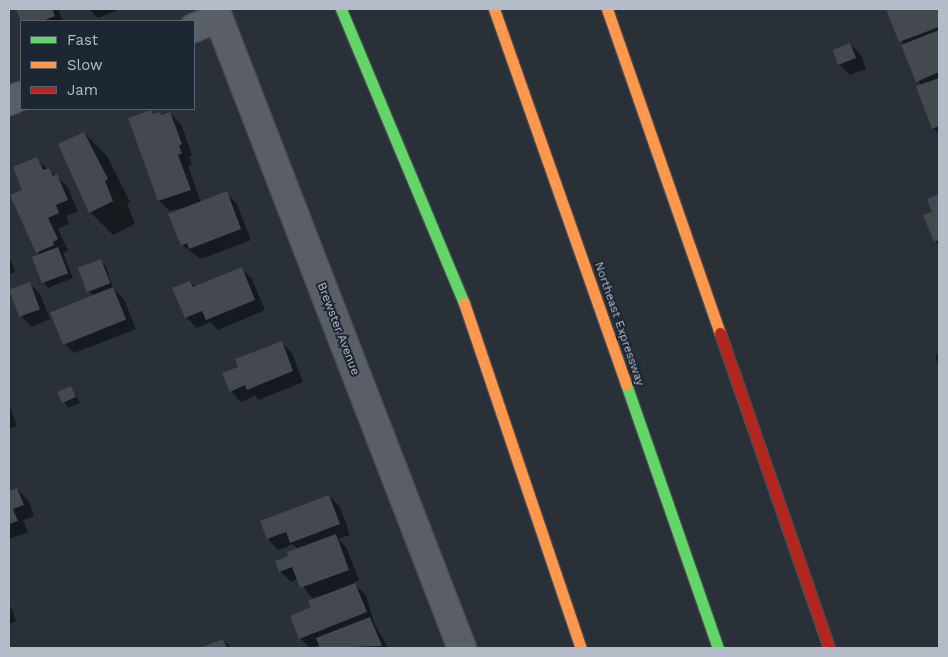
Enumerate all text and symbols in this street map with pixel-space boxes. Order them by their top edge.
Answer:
legend [20,20,195,110]
text: Fast [67,31,98,49]
text: Slow [67,56,103,74]
text: Jam [67,81,98,99]
street label: Northeast Expressway [591,260,647,388]
street label: Brewster Avenue [314,280,362,378]

